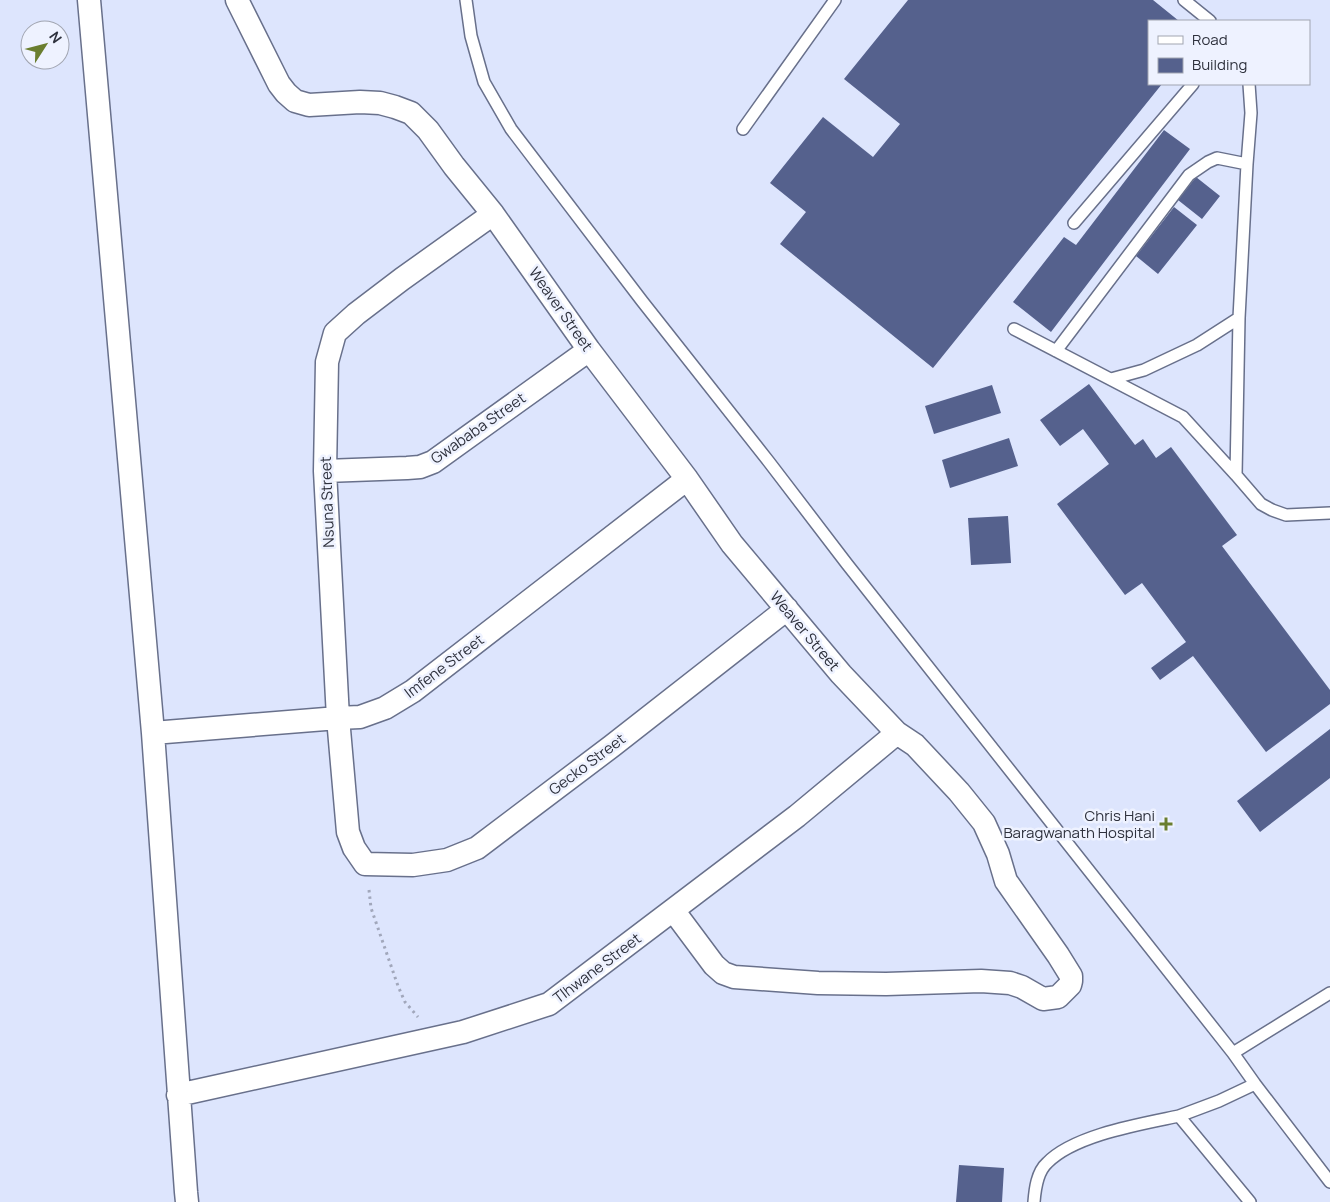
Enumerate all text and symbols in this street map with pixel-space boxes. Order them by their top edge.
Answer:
north arrow [20,20,70,70]
legend [1148,20,1310,85]
text: N [45,27,67,47]
text: Road [1192,29,1228,50]
text: Building [1192,54,1247,75]
street label: Weaver Street [524,263,598,355]
street label: Gwababa Street [426,387,530,469]
street label: Nsuna Street [315,456,339,548]
street label: Weaver Street [765,587,845,675]
street label: Imfene Street [400,629,488,703]
street label: Gecko Street [544,728,630,800]
place label: Chris Hani Baragwanath Hospital [1003,805,1155,843]
marker: Chris Hani Baragwanath Hospital [1159,817,1173,831]
street label: Tlhwane Street [549,928,645,1008]

